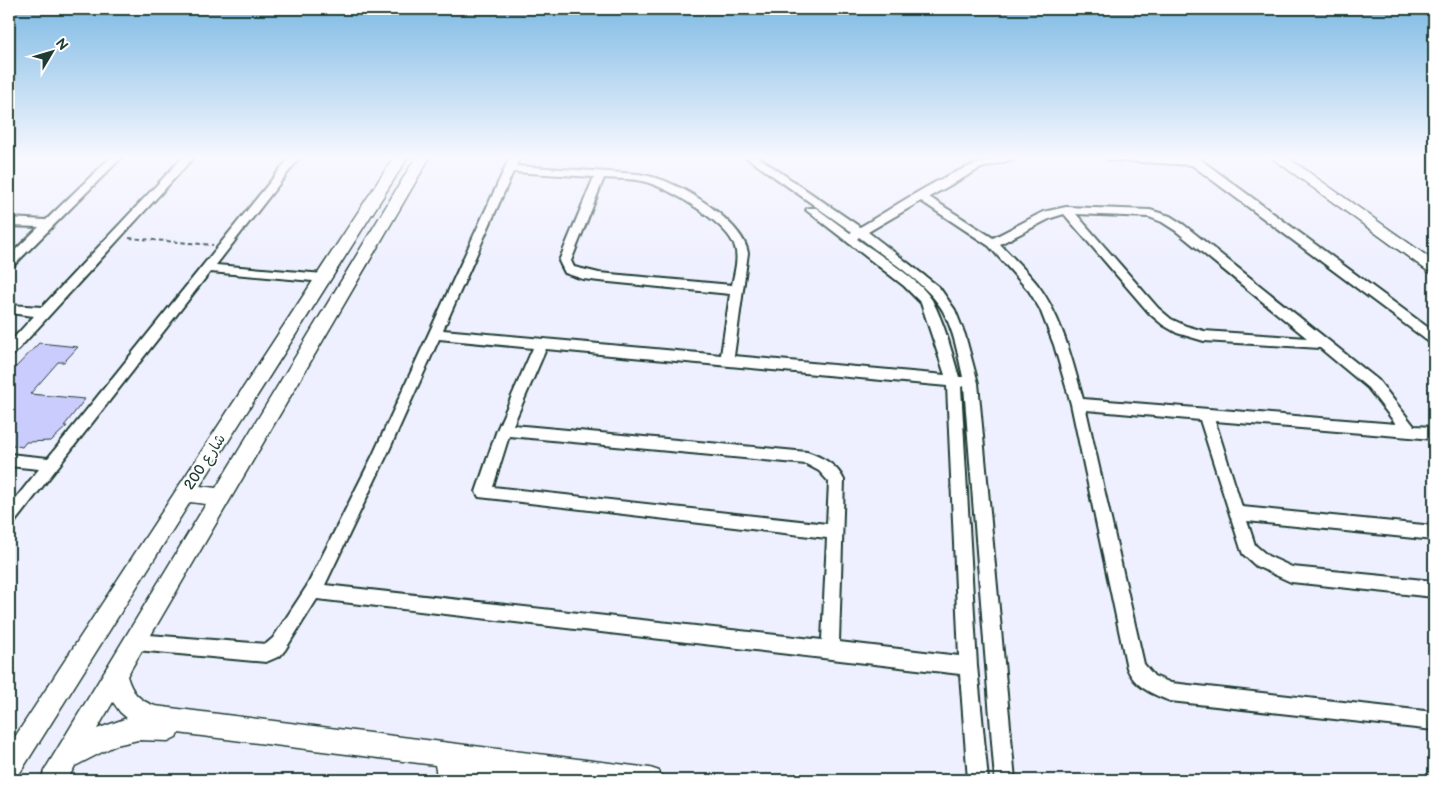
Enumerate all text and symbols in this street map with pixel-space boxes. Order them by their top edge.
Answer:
north arrow [28,28,78,78]
text: N [52,35,72,54]
street label: شارع 200 [180,430,230,494]

